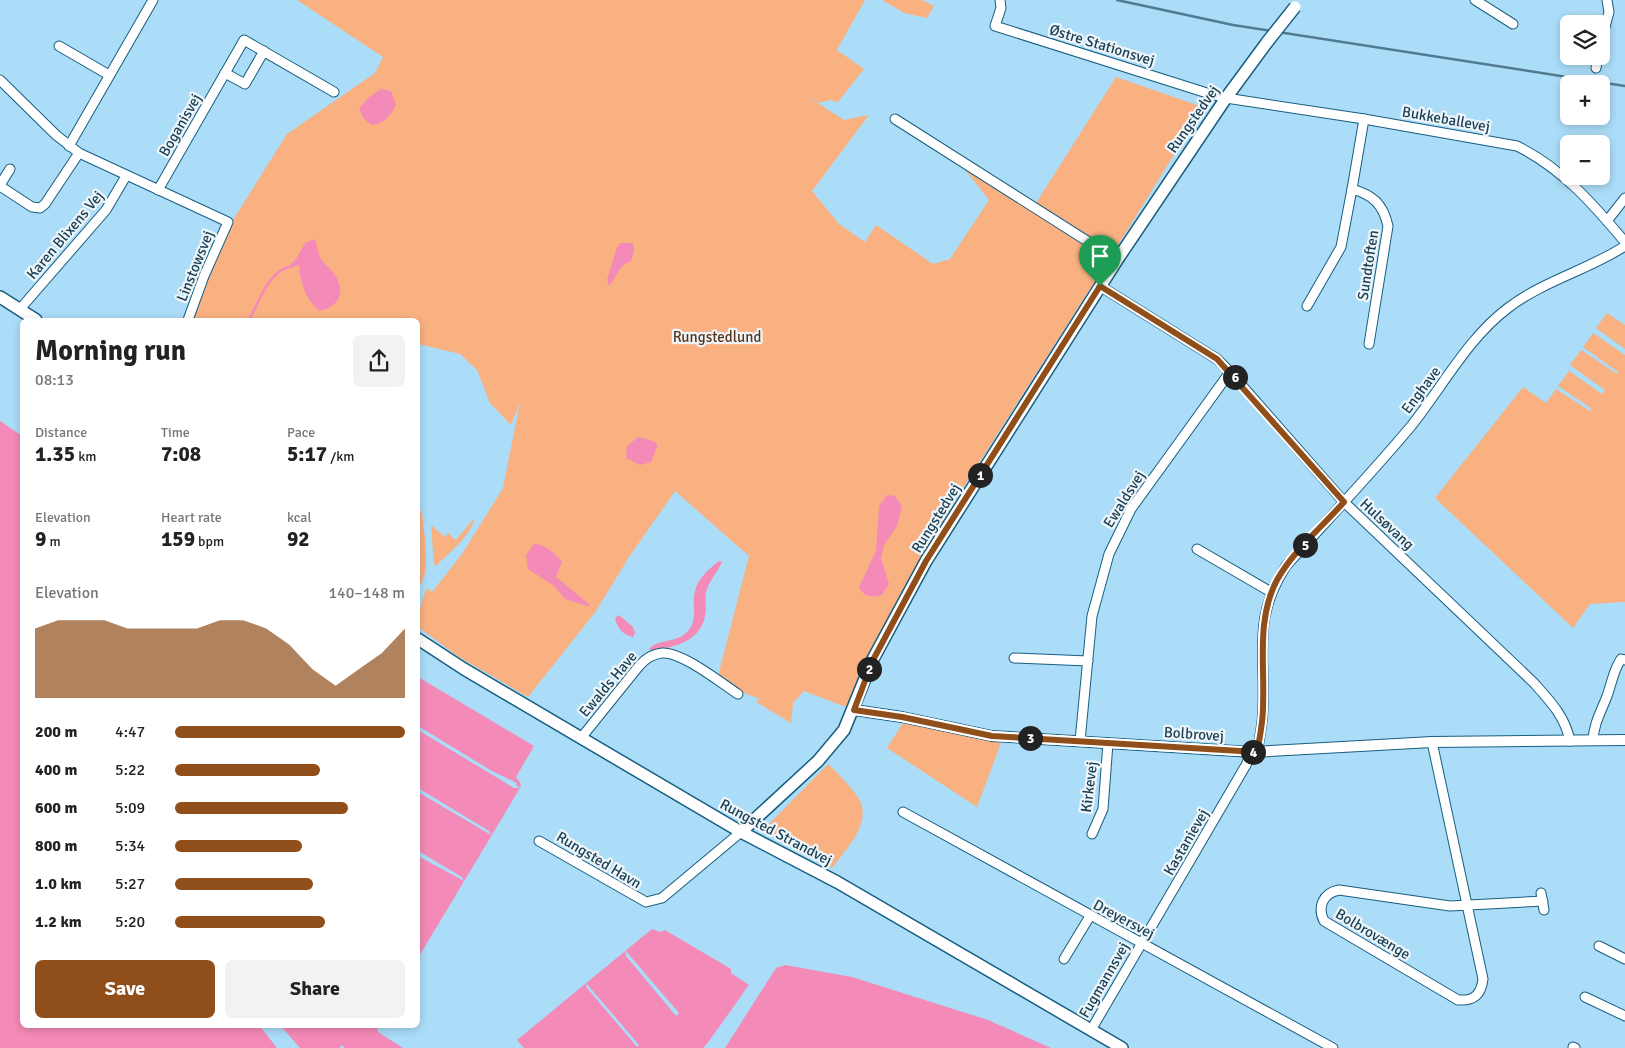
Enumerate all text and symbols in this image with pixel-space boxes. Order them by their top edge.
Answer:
map controls [1560,15,1610,185]
button: layers [1560,15,1610,65]
street label: Østre Stationsvej [1047,20,1157,70]
button: + [1560,75,1610,125]
street label: Rungstedvej [1163,82,1223,156]
street label: Boganisvej [155,90,205,160]
street label: Bukkeballevej [1401,102,1491,136]
button: − [1560,135,1610,185]
street label: Karen Blixens Vej [23,187,107,283]
street label: Linstowsvej [173,228,217,304]
street label: Sundtoften [1354,229,1382,301]
pin [1079,235,1121,286]
icon: arrive [1086,242,1114,270]
park label: Rungstedlund [673,328,761,346]
text: Morning run [35,334,186,368]
button: share [353,335,405,387]
street label: Enghave [1397,363,1445,417]
pin: 6 [1222,364,1248,390]
text: 6 [1232,369,1239,386]
text: 08:13 [35,370,74,390]
text: Distance [35,424,87,441]
text: Time [161,424,190,441]
text: Pace [287,424,315,441]
text: 1.35 [35,441,75,467]
text: 7:08 [161,441,201,467]
text: 5:17 [287,441,327,467]
text: km [75,448,96,465]
text: /km [327,448,354,465]
pin: 1 [968,462,992,488]
text: 1 [977,467,984,484]
street label: Ewaldsvej [1099,467,1149,531]
street label: Rungstedvej [908,480,964,556]
street label: Hulsøvang [1356,494,1418,554]
text: Elevation [35,509,91,526]
text: Heart rate [161,509,222,526]
text: kcal [287,509,312,526]
text: 9 [35,526,46,552]
text: 159 [161,526,195,552]
text: 92 [287,526,310,552]
pin: 5 [1292,532,1318,558]
text: m [46,533,61,550]
text: bpm [195,533,224,550]
text: 5 [1302,537,1309,554]
text: Elevation [35,583,99,603]
text: 140–148 m [328,583,405,603]
street label: Ewalds Have [575,647,641,721]
pin: 2 [856,656,882,682]
text: 2 [866,661,873,678]
text: 200 m [35,722,77,742]
text: 4:47 [115,722,145,742]
street label: Bolbrovej [1163,723,1225,745]
pin: 3 [1018,726,1042,750]
text: 3 [1027,730,1034,747]
pin: 4 [1240,740,1266,764]
text: 4 [1250,744,1257,761]
text: 400 m [35,760,77,780]
text: 5:22 [115,760,145,780]
street label: Kirkevej [1077,760,1101,814]
street label: Rungsted Strandvej [717,795,835,869]
text: 600 m [35,798,77,818]
text: 5:09 [115,798,145,818]
street label: Kastanievej [1160,806,1212,878]
street label: Rungsted Havn [553,828,645,892]
text: 800 m [35,836,77,856]
text: 5:34 [115,836,145,856]
text: 1.0 km [35,874,82,894]
text: 5:27 [115,874,145,894]
street label: Dreyersvej [1090,895,1158,943]
street label: Bolbrovænge [1332,905,1414,963]
text: 1.2 km [35,912,82,932]
text: 5:20 [115,912,145,932]
street label: Fugmannsvej [1075,939,1133,1021]
button: Save [35,960,215,1018]
button: Share [225,960,405,1018]

